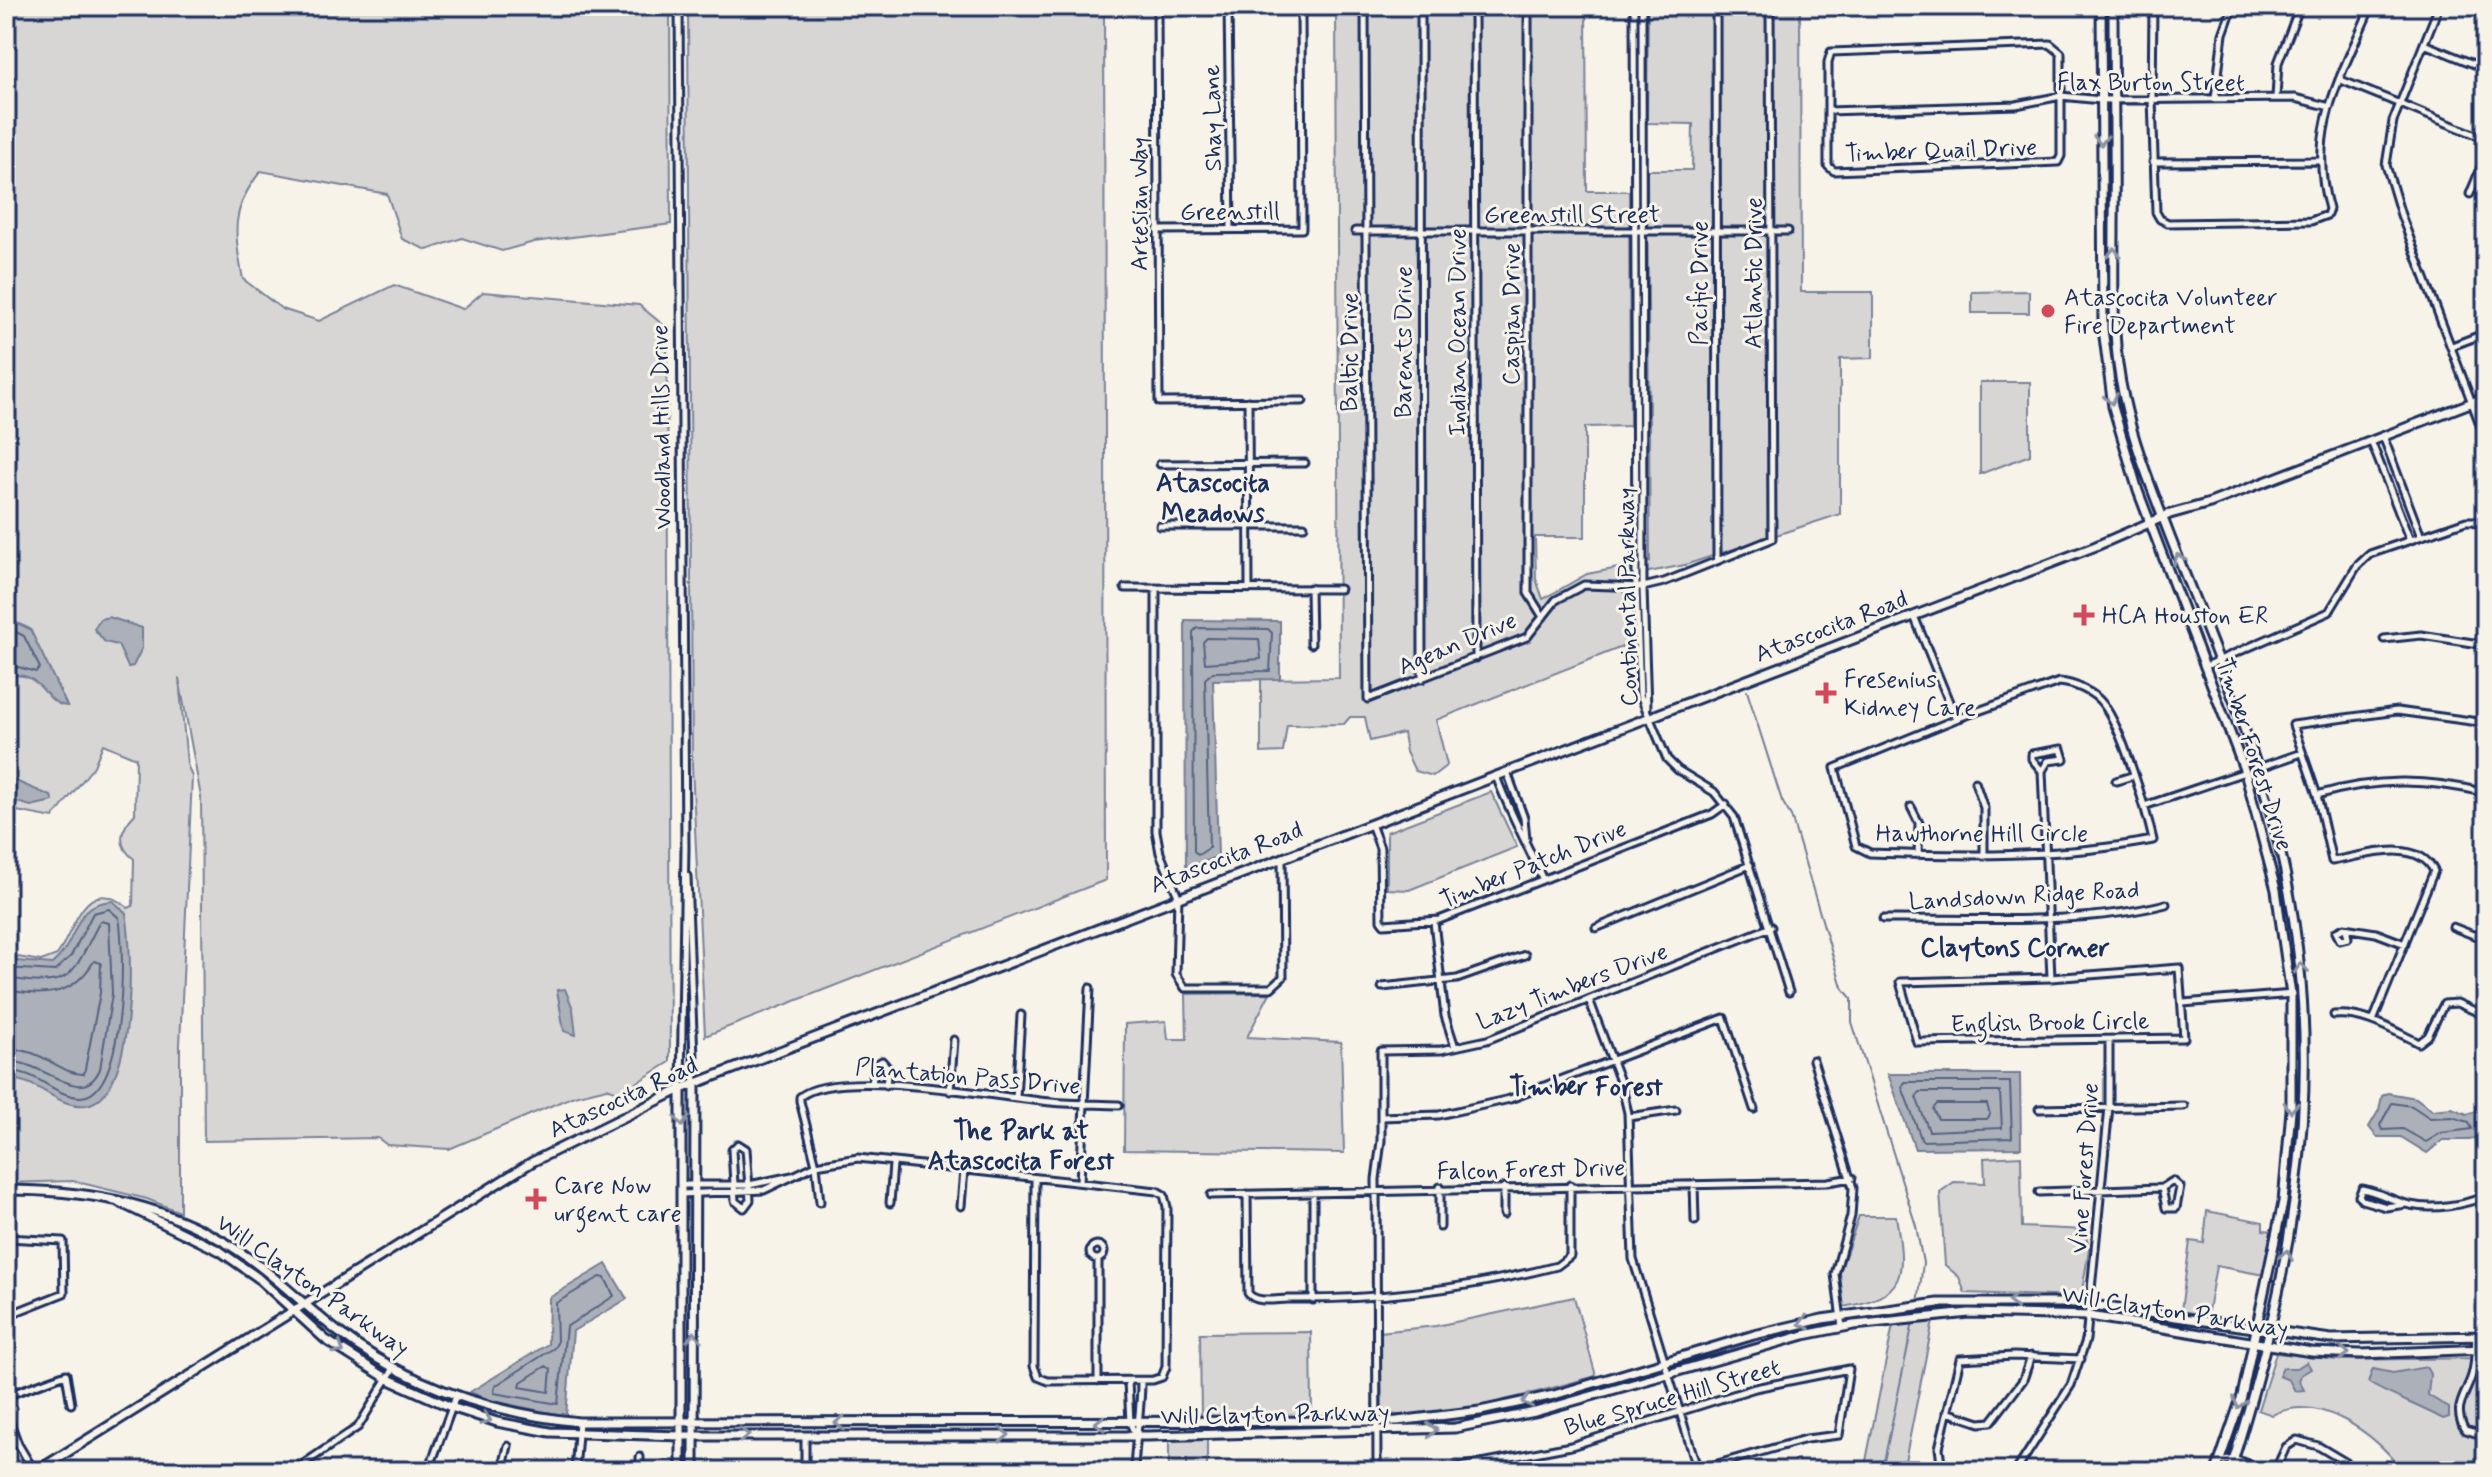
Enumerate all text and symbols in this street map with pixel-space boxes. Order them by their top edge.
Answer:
street label: Shay Lane [1197,64,1230,172]
street label: Flax Burton Street [2057,68,2245,99]
street label: Timber Quail Drive [1844,133,2038,170]
one-way arrow [2092,134,2110,147]
street label: Artesian Way [1125,137,1156,271]
street label: Greenstill [1180,197,1280,228]
street label: Atlantic Drive [1739,197,1770,349]
street label: Greenstill Street [1484,200,1660,231]
street label: Pacific Drive [1685,221,1716,345]
street label: Indian Ocean Drive [1443,228,1474,436]
street label: Caspian Drive [1497,243,1528,385]
one-way arrow [2105,246,2123,259]
street label: Barents Drive [1389,266,1420,418]
place label: Atascocita Volunteer Fire Department [2064,283,2278,342]
street label: Baltic Drive [1335,292,1366,412]
marker: Atascocita Volunteer Fire Department [2039,302,2057,320]
street label: Woodland Hills Drive [645,324,680,530]
one-way arrow [2102,393,2119,406]
district label: Atascocita Meadows [1156,467,1270,531]
street label: Continental Parkway [1611,487,1646,707]
one-way arrow [2172,553,2189,567]
street label: Atascocita Road [1751,584,1912,671]
place label: HCA Houston ER [2102,601,2268,632]
marker: HCA Houston ER [2073,604,2095,626]
street label: Agean Drive [1394,605,1522,683]
street label: Timber Forest Drive [2208,654,2299,855]
place label: Fresenius Kidney Care [1844,665,1976,724]
marker: Fresenius Kidney Care [1815,682,1837,704]
street label: Timber Patch Drive [1436,814,1631,917]
street label: Atascocita Road [1146,815,1307,902]
street label: Hawthorne Hill Circle [1876,819,2088,850]
street label: Landsdown Ridge Road [1908,875,2140,918]
district label: Claytons Corner [1920,932,2110,966]
street label: Lazy Timbers Drive [1473,937,1673,1038]
one-way arrow [2292,961,2309,974]
street label: English Brook Circle [1950,1006,2150,1044]
street label: Atascocita Road [544,1050,703,1146]
street label: Plantation Pass Drive [854,1052,1082,1103]
district label: Timber Forest [1509,1071,1664,1105]
street label: Vine Forest Drive [2064,1082,2107,1255]
one-way arrow [2283,1101,2300,1114]
one-way arrow [674,1115,691,1128]
district label: The Park at Atascocita Forest [928,1115,1115,1179]
street label: Falcon Forest Drive [1437,1153,1626,1188]
place label: Care Now urgent care [554,1171,682,1233]
marker: Care Now urgent care [525,1188,547,1210]
street label: Will Clayton Parkway [210,1208,415,1365]
one-way arrow [2277,1248,2294,1261]
street label: Will Clayton Parkway [2059,1279,2290,1346]
one-way arrow [2006,1292,2019,1310]
one-way arrow [1797,1314,1811,1331]
one-way arrow [686,1330,703,1343]
one-way arrow [330,1339,344,1354]
one-way arrow [2338,1345,2351,1362]
street label: Blue Spruce Hill Street [1561,1353,1784,1444]
one-way arrow [1520,1392,1534,1409]
one-way arrow [2233,1395,2249,1409]
street label: Will Clayton Parkway [1160,1398,1390,1433]
one-way arrow [478,1409,492,1425]
one-way arrow [833,1414,846,1432]
one-way arrow [1093,1414,1106,1432]
one-way arrow [1426,1422,1439,1439]
one-way arrow [738,1426,751,1444]
one-way arrow [998,1426,1011,1444]

